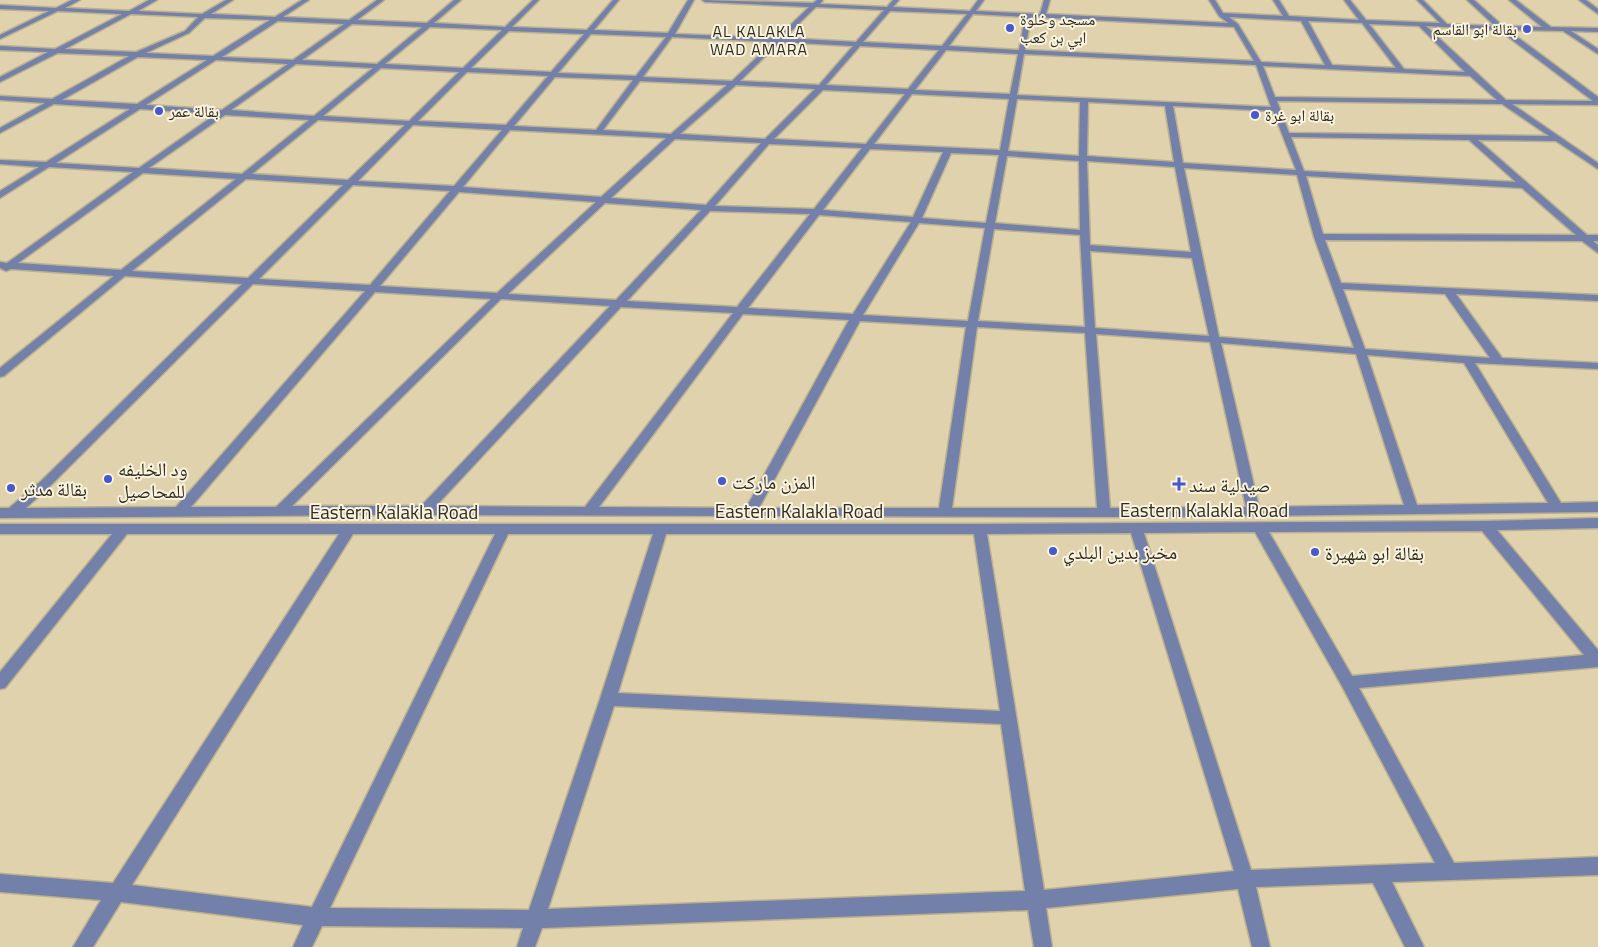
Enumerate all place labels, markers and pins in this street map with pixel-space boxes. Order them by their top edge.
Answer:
place label: مسجد وخلوة ابي بن كعب [1020,7,1095,50]
place label: بقالة ابو القاسم [1433,17,1517,41]
marker: مسجد وخلوة ابي بن كعب [1004,22,1016,34]
marker: بقالة ابو القاسم [1521,23,1533,35]
place label: بقالة عمر [168,99,219,123]
place label: بقالة ابو غرة [1265,103,1334,127]
marker: بقالة عمر [153,105,165,117]
marker: بقالة ابو غرة [1249,109,1261,121]
place label: ود الخليفه للمحاصيل [118,454,188,505]
place label: المزن ماركت [732,467,816,496]
place label: صيدلية سند [1189,470,1270,499]
marker: ود الخليفه للمحاصيل [102,473,114,485]
place label: بقالة مدثر [20,474,87,503]
marker: المزن ماركت [716,475,728,487]
marker: صيدلية سند [1173,478,1185,490]
marker: بقالة مدثر [5,482,17,494]
place label: مخبز بدين البلدي [1063,537,1177,567]
place label: بقالة ابو شهيرة [1325,538,1424,567]
marker: مخبز بدين البلدي [1047,545,1059,557]
marker: بقالة ابو شهيرة [1309,546,1321,558]

